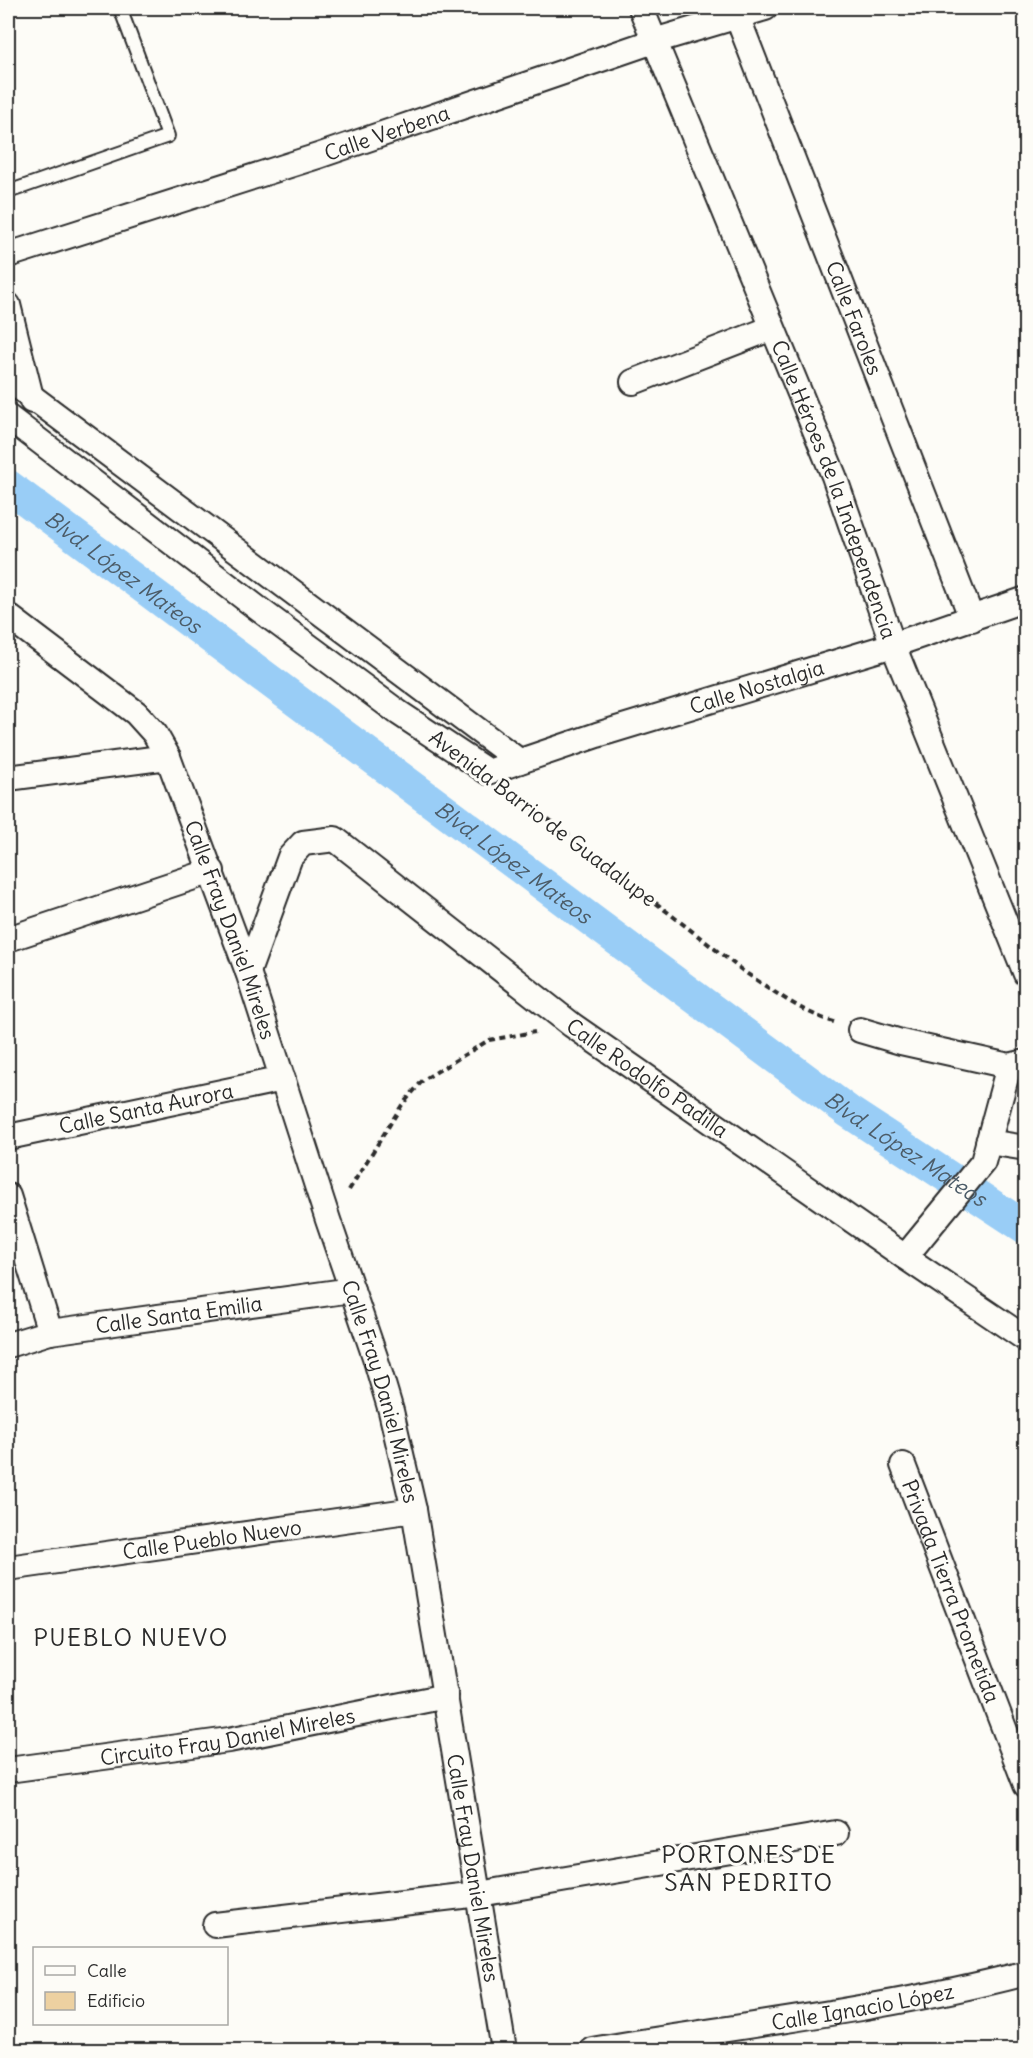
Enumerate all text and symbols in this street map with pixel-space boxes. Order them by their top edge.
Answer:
street label: Calle Verbena [320,99,453,166]
street label: Calle Faroles [820,257,889,379]
street label: Calle Héroes de la Independencia [766,336,903,642]
water label: Blvd. López Mateos [39,504,209,641]
street label: Calle Nostalgia [686,653,827,720]
street label: Avenida Barrio de Guadalupe [424,724,662,912]
water label: Blvd. López Mateos [429,795,599,931]
street label: Calle Fray Daniel Mireles [179,816,282,1043]
street label: Calle Rodolfo Padilla [561,1012,734,1143]
street label: Calle Santa Aurora [56,1076,236,1139]
water label: Blvd. López Mateos [819,1085,994,1214]
street label: Calle Fray Daniel Mireles [336,1276,425,1506]
street label: Calle Santa Emilia [94,1289,264,1339]
street label: Privada Tierra Prometida [896,1476,1007,1706]
street label: Calle Pueblo Nuevo [121,1513,303,1565]
district label: PUEBLO NUEVO [33,1622,229,1652]
street label: Circuito Fray Daniel Mireles [98,1701,357,1771]
street label: Calle Fray Daniel Mireles [441,1752,506,1984]
district label: PORTONES DE SAN PEDRITO [661,1839,837,1897]
legend [33,1947,228,2025]
text: Calle [87,1959,127,1982]
street label: Calle Ignacio López [770,1977,956,2036]
text: Edificio [87,1989,145,2012]

